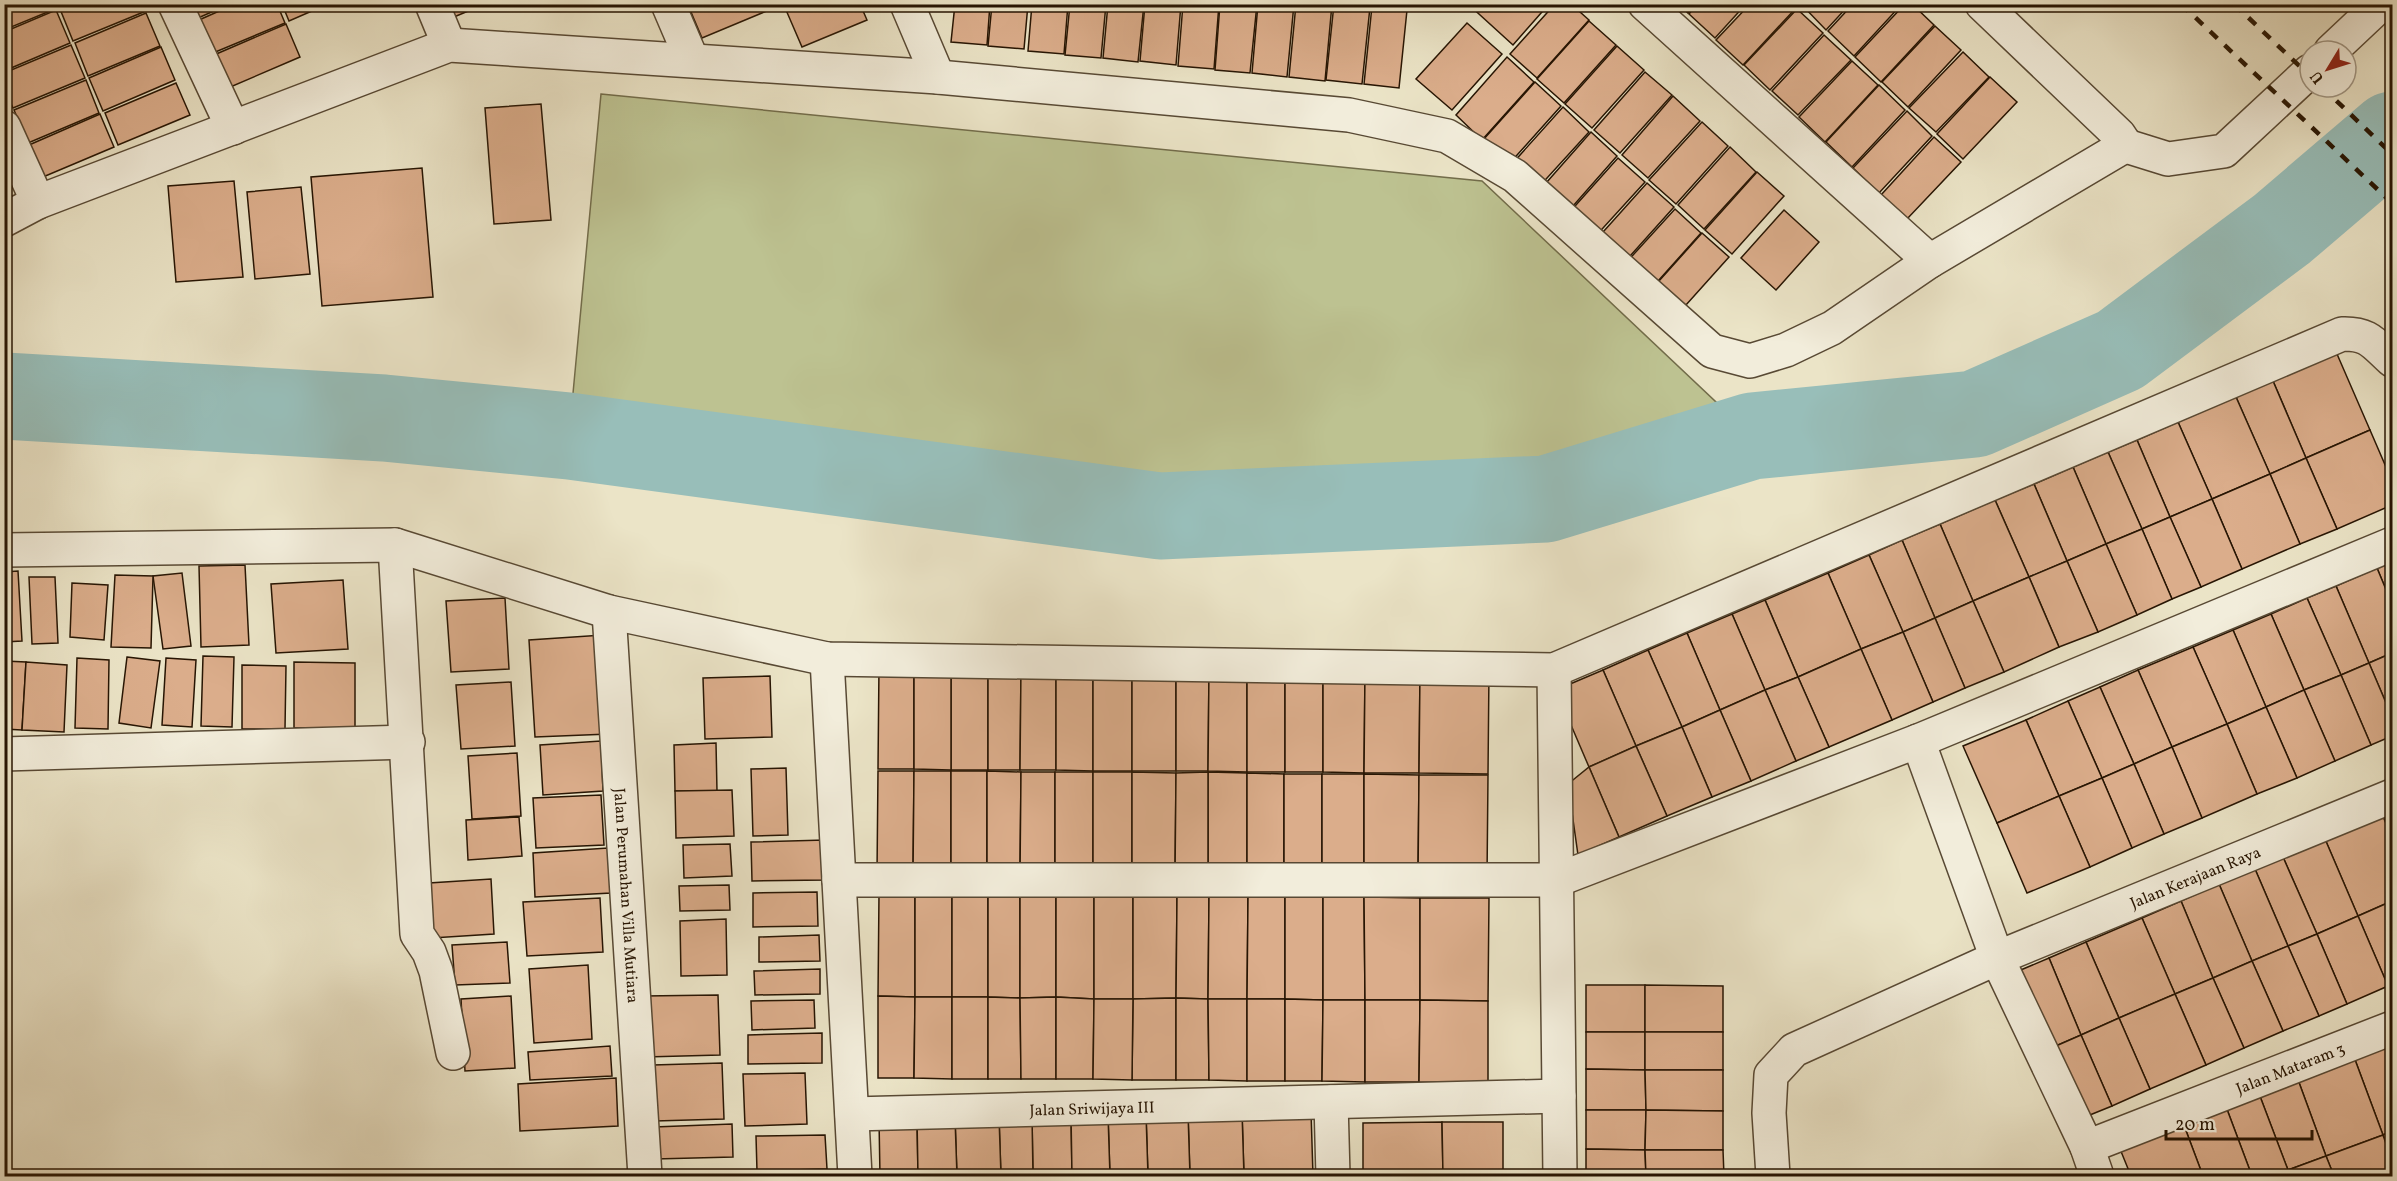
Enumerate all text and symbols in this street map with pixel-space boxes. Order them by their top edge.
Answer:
north arrow [2298,39,2358,99]
text: U [2306,66,2330,88]
street label: Jalan Perumahan Villa Mutiara [607,787,643,1004]
street label: Jalan Kerajaan Raya [2127,842,2265,915]
street label: Jalan Mataram 3 [2233,1038,2349,1101]
street label: Jalan Sriwijaya III [1029,1097,1155,1122]
scale bar [2166,1103,2312,1141]
text: 20 m [2175,1113,2215,1138]

